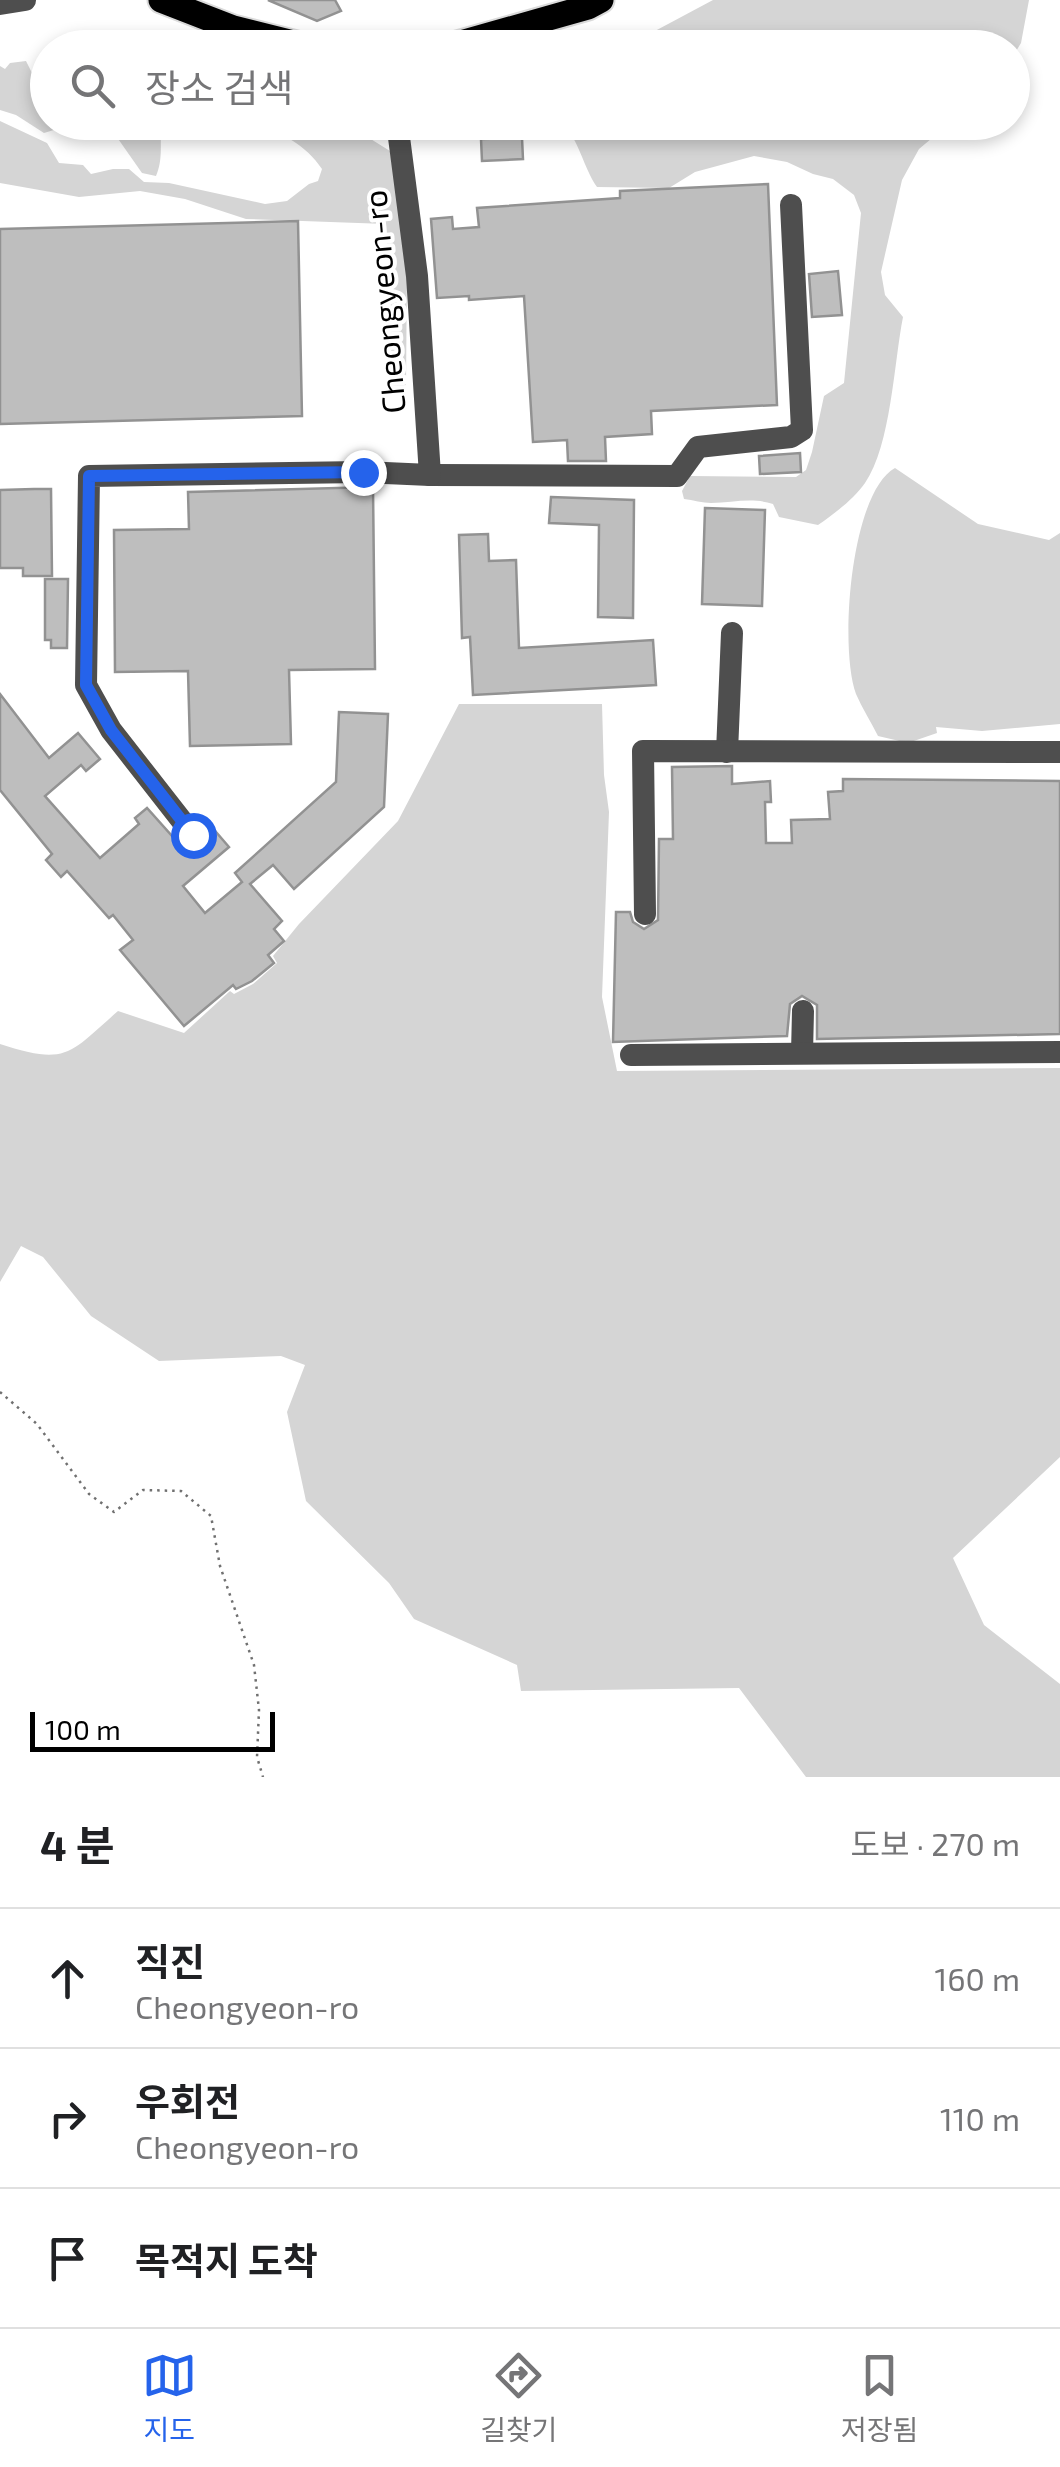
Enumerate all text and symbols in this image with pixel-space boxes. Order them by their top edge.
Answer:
search box [30,30,1030,140]
icon: search [65,58,120,113]
text: 장소 검색 [145,64,293,110]
street label: Cheongyeon-ro [354,189,412,415]
route end [341,450,387,496]
route start [171,813,217,859]
scale bar [30,1707,275,1752]
text: 100 m [45,1712,121,1746]
text: 4 분 [40,1819,114,1869]
text: 도보 · 270 m [850,1824,1020,1862]
text: 직진 [135,1938,205,1984]
icon: ahead [40,1951,95,2006]
text: 160 m [934,1959,1020,1997]
text: Cheongyeon-ro [135,1987,359,2025]
text: 우회전 [135,2078,240,2124]
icon: right [40,2091,95,2146]
text: 110 m [940,2099,1020,2137]
text: Cheongyeon-ro [135,2127,359,2165]
icon: arrive [40,2231,95,2286]
text: 목적지 도착 [135,2237,318,2283]
tab: 지도 [142,2348,197,2448]
tab: 길찾기 [480,2348,557,2448]
tab: 저장됨 [841,2348,918,2448]

